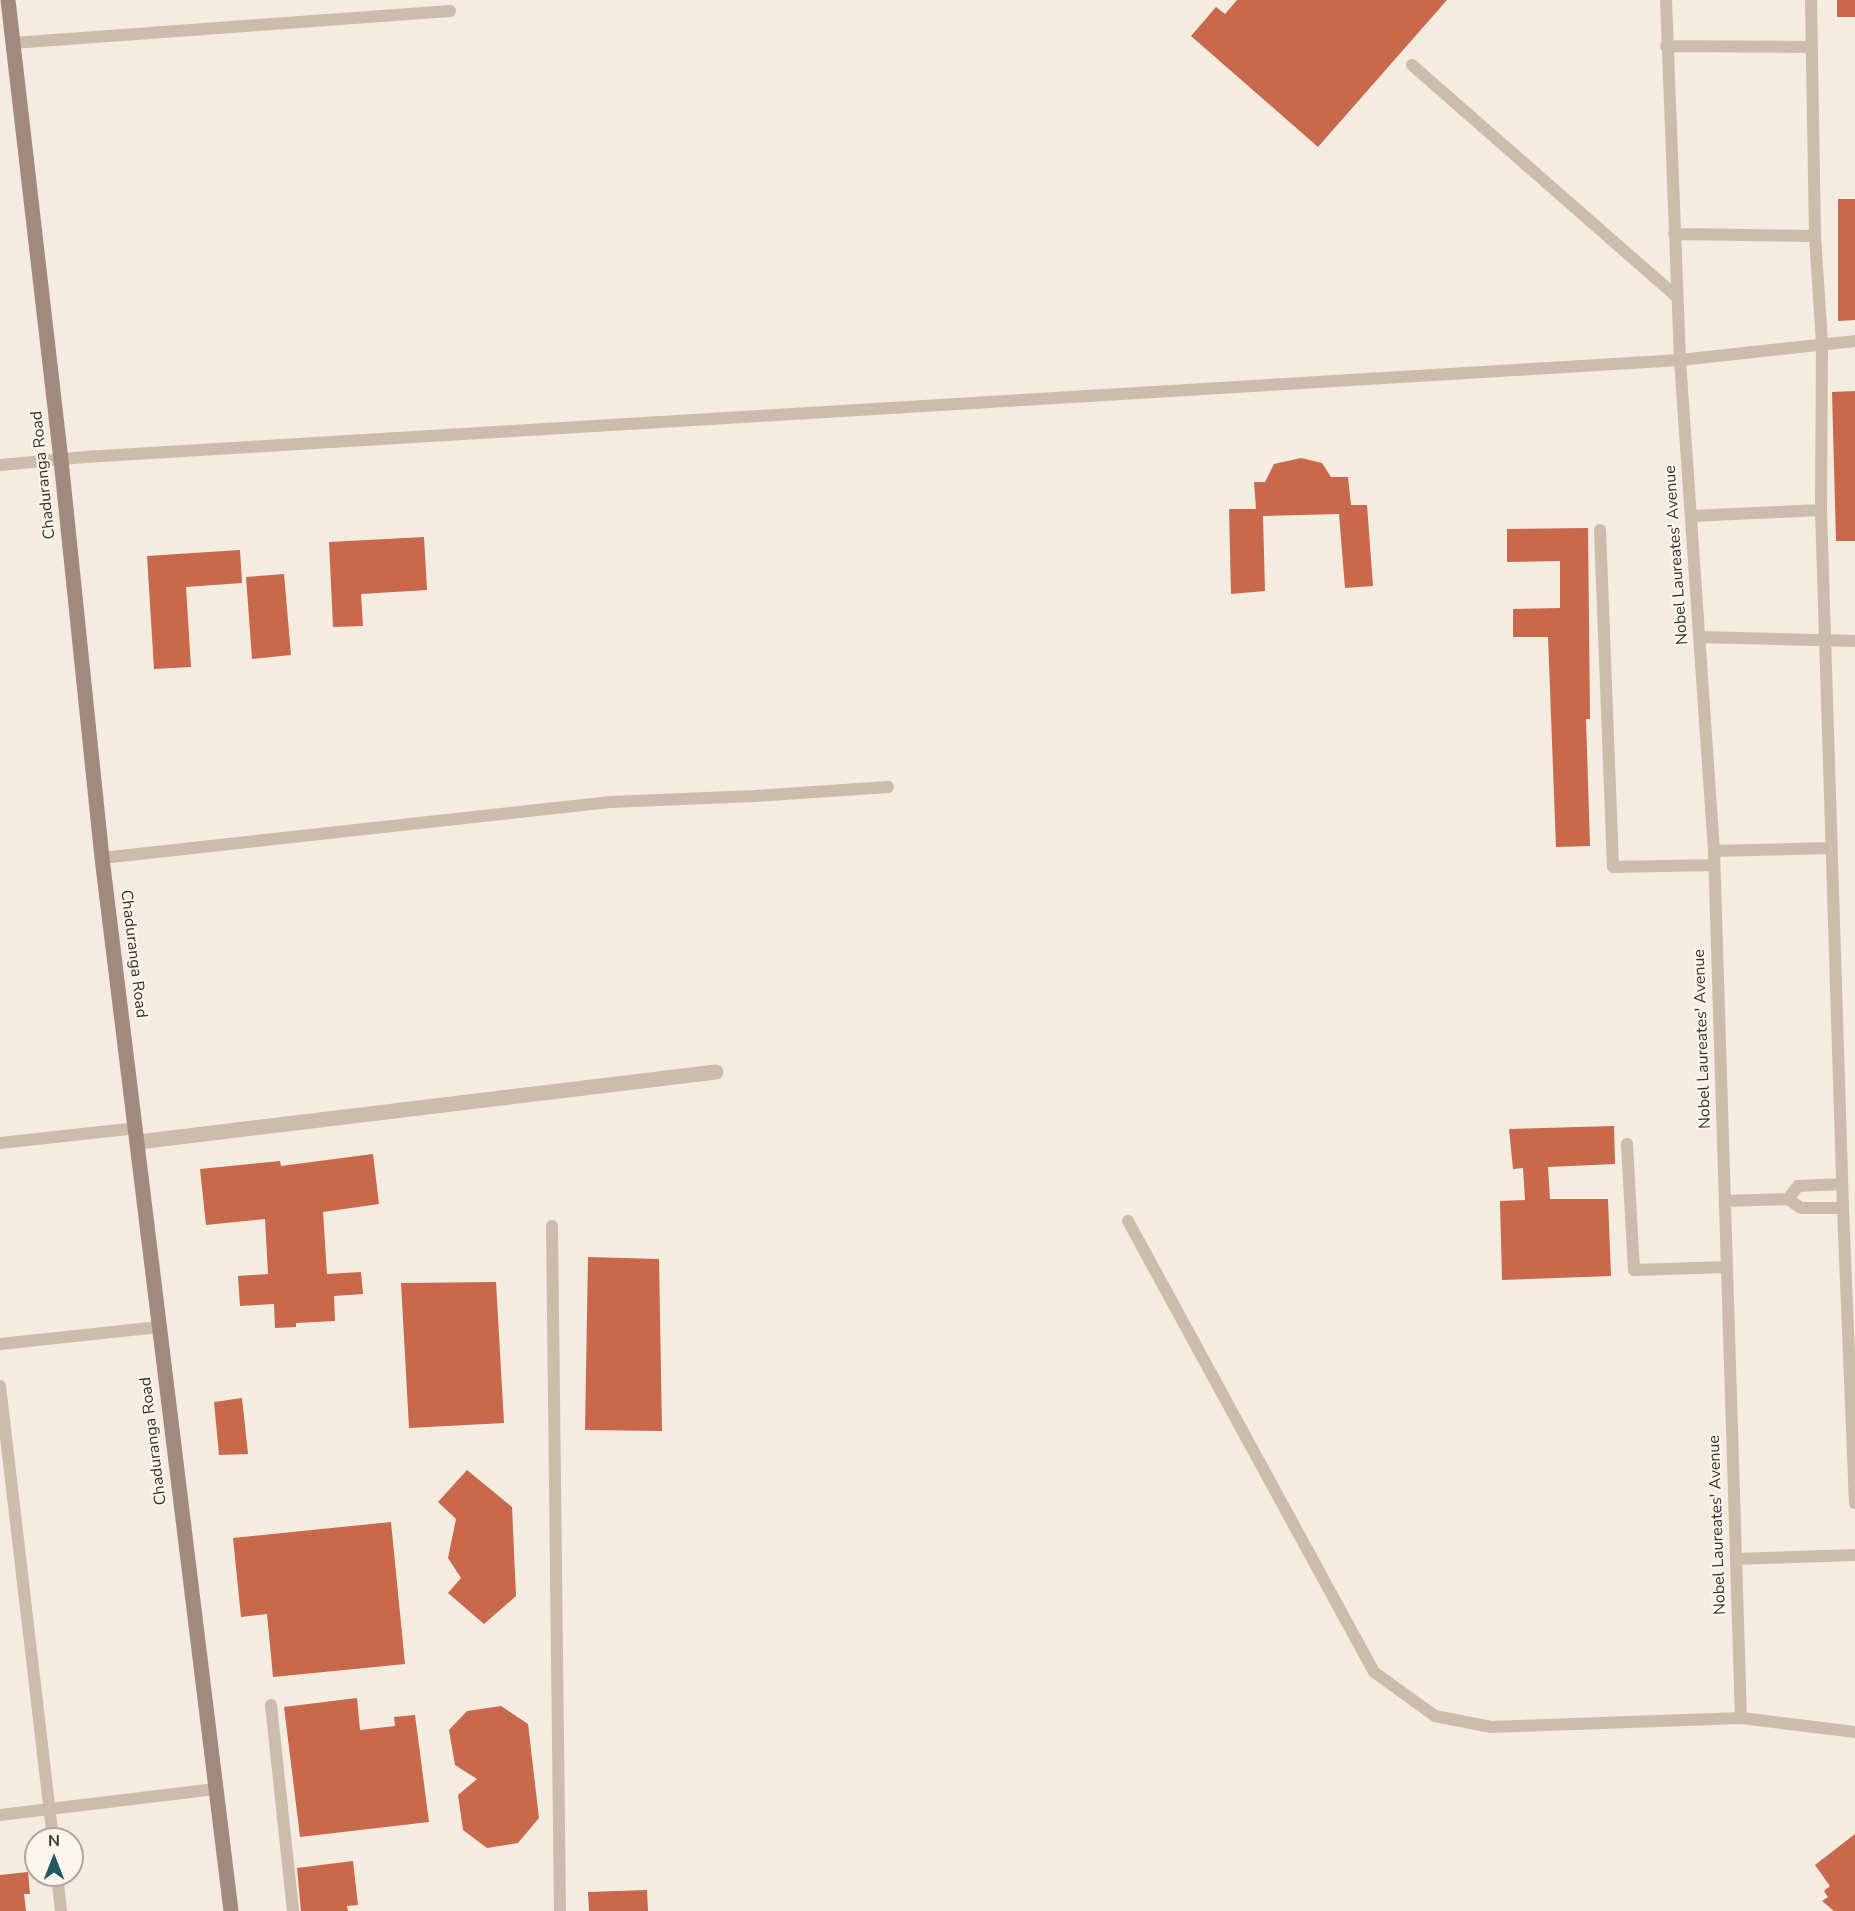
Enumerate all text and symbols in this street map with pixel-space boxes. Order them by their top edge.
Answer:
street label: Chaduranga Road [28,410,60,540]
street label: Nobel Laureates' Avenue [1661,465,1693,645]
street label: Chaduranga Road [116,889,150,1019]
street label: Nobel Laureates' Avenue [1690,949,1716,1129]
street label: Chaduranga Road [137,1376,171,1506]
street label: Nobel Laureates' Avenue [1705,1435,1731,1615]
north arrow [24,1827,84,1887]
text: N [48,1830,60,1852]

